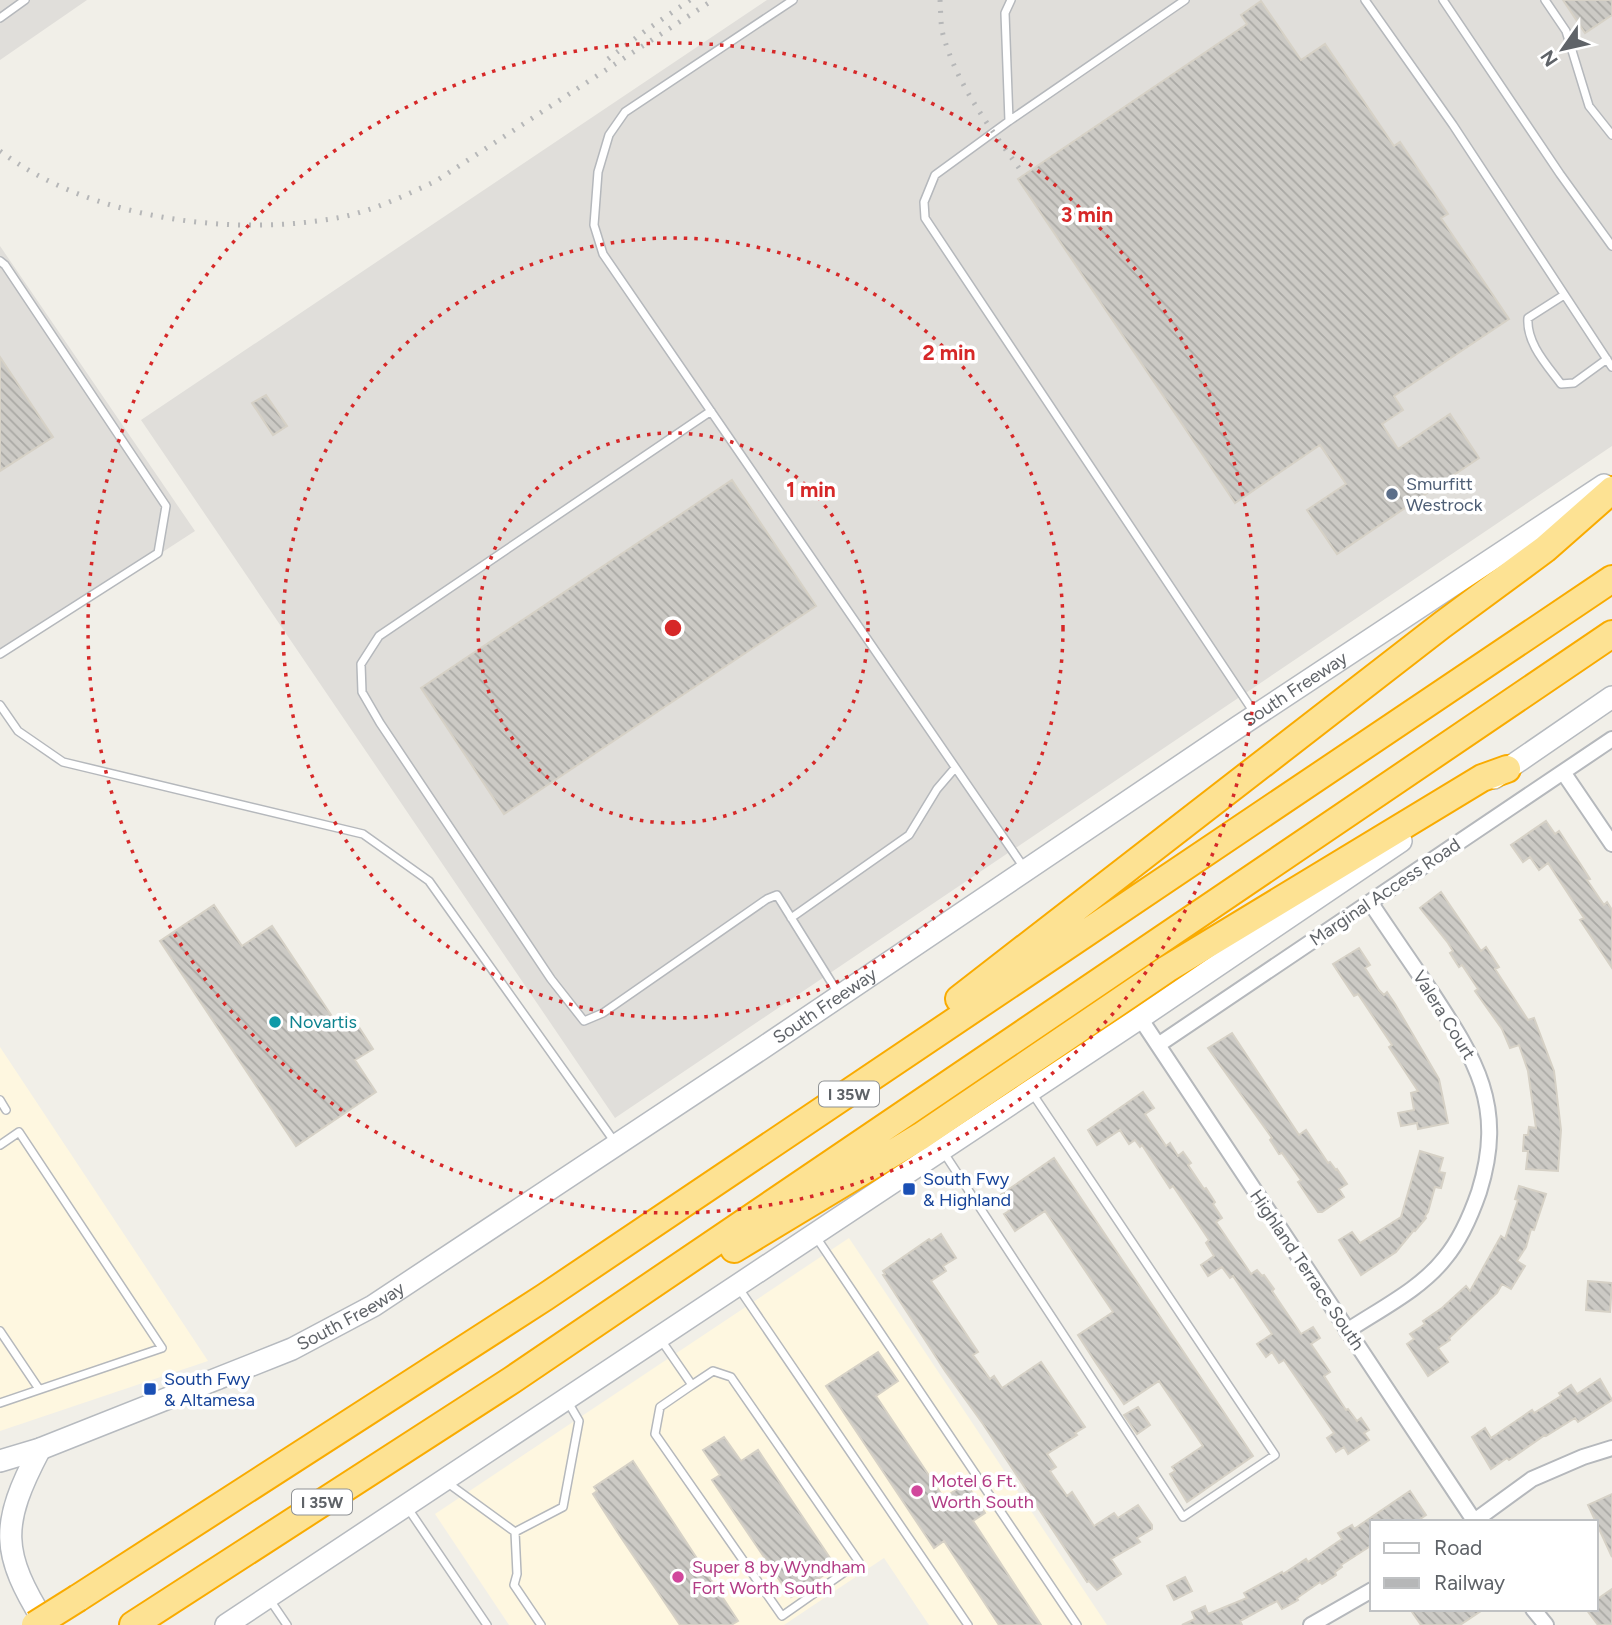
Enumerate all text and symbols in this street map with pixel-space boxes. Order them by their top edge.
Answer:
north arrow [1528,14,1598,84]
text: N [1536,46,1563,71]
text: 3 min [1061,202,1113,227]
text: 2 min [923,340,975,365]
place label: Smurfitt Westrock [1406,473,1483,516]
text: 1 min [786,477,836,502]
marker: Smurfitt Westrock [1384,486,1400,502]
centre of rings [661,616,685,640]
street label: South Freeway [1239,647,1352,732]
street label: Marginal Access Road [1306,833,1464,951]
street label: South Freeway [769,963,881,1049]
street label: Valera Court [1408,966,1480,1064]
place label: Novartis [289,1011,357,1033]
marker: Novartis [267,1014,283,1030]
road number: I 35W [819,1082,879,1106]
place label: South Fwy & Highland [923,1168,1011,1211]
marker: South Fwy & Highland [901,1181,917,1197]
street label: Highland Terrace South [1245,1186,1369,1354]
street label: South Freeway [293,1277,409,1355]
place label: South Fwy & Altamesa [164,1368,255,1411]
marker: South Fwy & Altamesa [142,1381,158,1397]
place label: Motel 6 Ft. Worth South [931,1470,1034,1513]
marker: Motel 6 Ft. Worth South [909,1483,925,1499]
road number: I 35W [292,1490,352,1514]
legend [1370,1520,1598,1611]
text: Road [1434,1535,1482,1560]
place label: Super 8 by Wyndham Fort Worth South [692,1556,866,1599]
marker: Super 8 by Wyndham Fort Worth South [670,1569,686,1585]
text: Railway [1434,1570,1505,1595]

